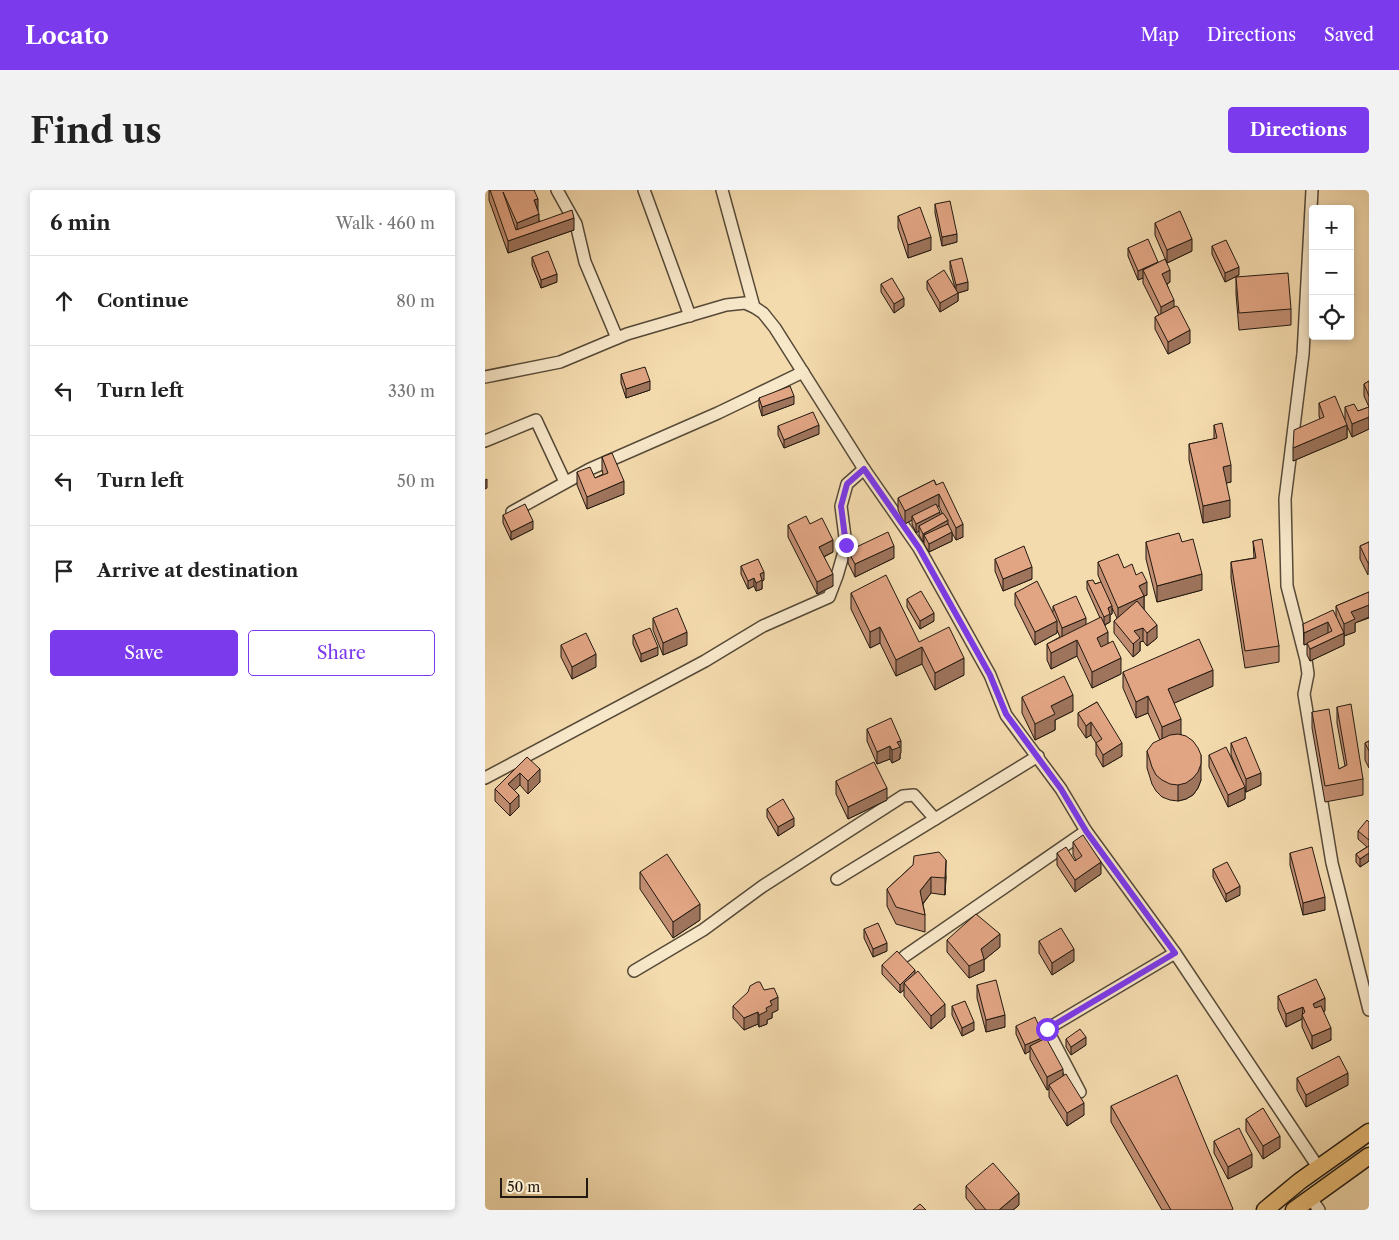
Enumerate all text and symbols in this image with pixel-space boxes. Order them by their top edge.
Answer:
text: Locato [25,21,109,50]
text: Map [1140,24,1179,46]
text: Directions [1207,24,1296,46]
text: Saved [1324,24,1374,46]
button: Directions [1228,107,1369,153]
text: Find us [30,109,162,152]
map controls [1309,205,1354,340]
button: + [1309,205,1354,250]
text: 6 min [50,210,111,235]
text: Walk · 460 m [336,213,435,233]
button: − [1309,250,1354,295]
icon: ahead [50,287,78,315]
text: Continue [97,289,189,312]
text: 80 m [396,291,435,311]
button: locate [1309,295,1354,340]
icon: left [50,377,78,405]
text: Turn left [97,379,184,402]
text: 330 m [388,381,435,401]
icon: left [50,467,78,495]
text: Turn left [97,469,184,492]
text: 50 m [397,471,435,491]
route end [835,534,858,557]
icon: arrive [50,557,78,585]
text: Arrive at destination [97,559,298,582]
button: Save [50,630,238,676]
button: Share [248,630,435,676]
route start [1036,1018,1059,1041]
scale bar [500,1175,587,1198]
text: 50 m [507,1178,540,1196]

